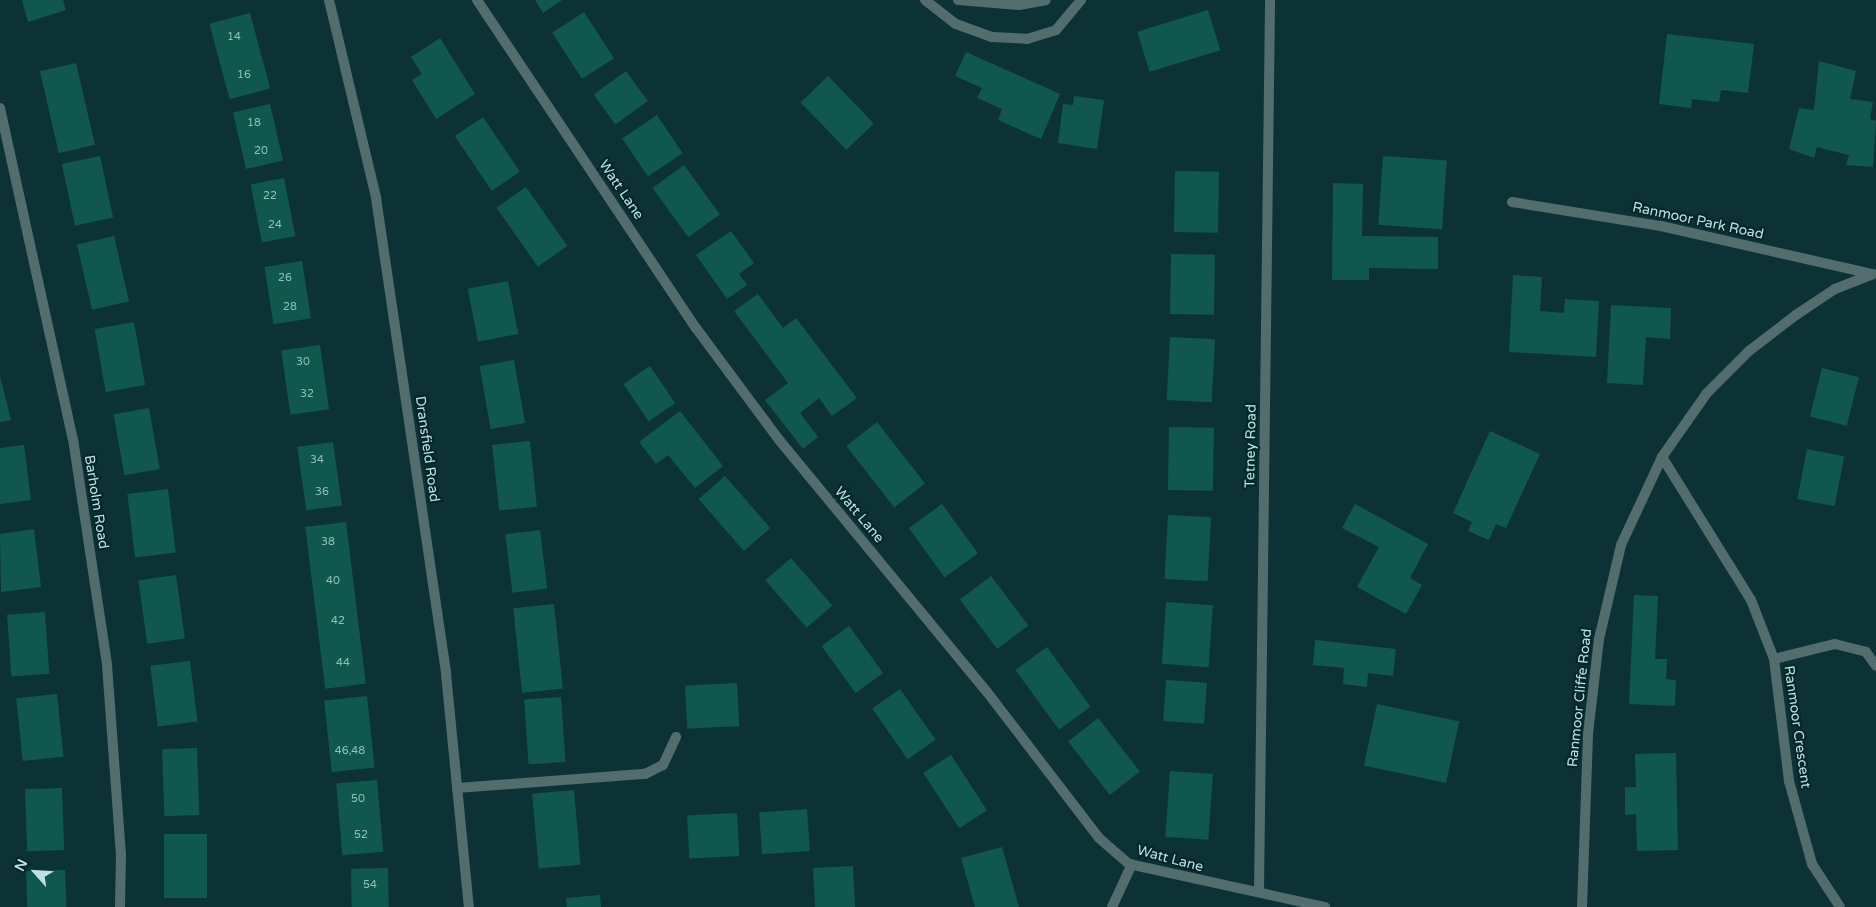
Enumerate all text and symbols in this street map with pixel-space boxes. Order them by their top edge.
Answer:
house number: 14 [227,30,241,44]
house number: 16 [237,68,251,82]
house number: 18 [247,116,261,130]
house number: 20 [254,144,268,158]
street label: Watt Lane [595,157,647,223]
house number: 22 [263,189,277,203]
street label: Ranmoor Park Road [1631,199,1765,243]
house number: 24 [268,218,282,232]
house number: 26 [278,271,292,285]
house number: 28 [283,300,297,314]
house number: 30 [296,355,310,369]
house number: 32 [300,387,314,401]
street label: Dransfield Road [411,395,443,503]
street label: Tetney Road [1242,404,1260,488]
house number: 34 [310,453,324,467]
street label: Barholm Road [80,454,112,550]
street label: Watt Lane [831,484,887,546]
house number: 36 [315,485,329,499]
house number: 38 [321,535,335,549]
house number: 40 [326,574,340,588]
house number: 42 [331,614,345,628]
street label: Ranmoor Cliffe Road [1564,628,1596,768]
house number: 44 [336,656,350,670]
street label: Ranmoor Crescent [1780,665,1814,789]
house number: 46,48 [335,744,365,758]
house number: 50 [351,792,365,806]
house number: 52 [354,828,368,842]
street label: Watt Lane [1135,842,1205,876]
north arrow [10,847,60,897]
text: N [11,856,31,874]
house number: 54 [363,878,377,892]

